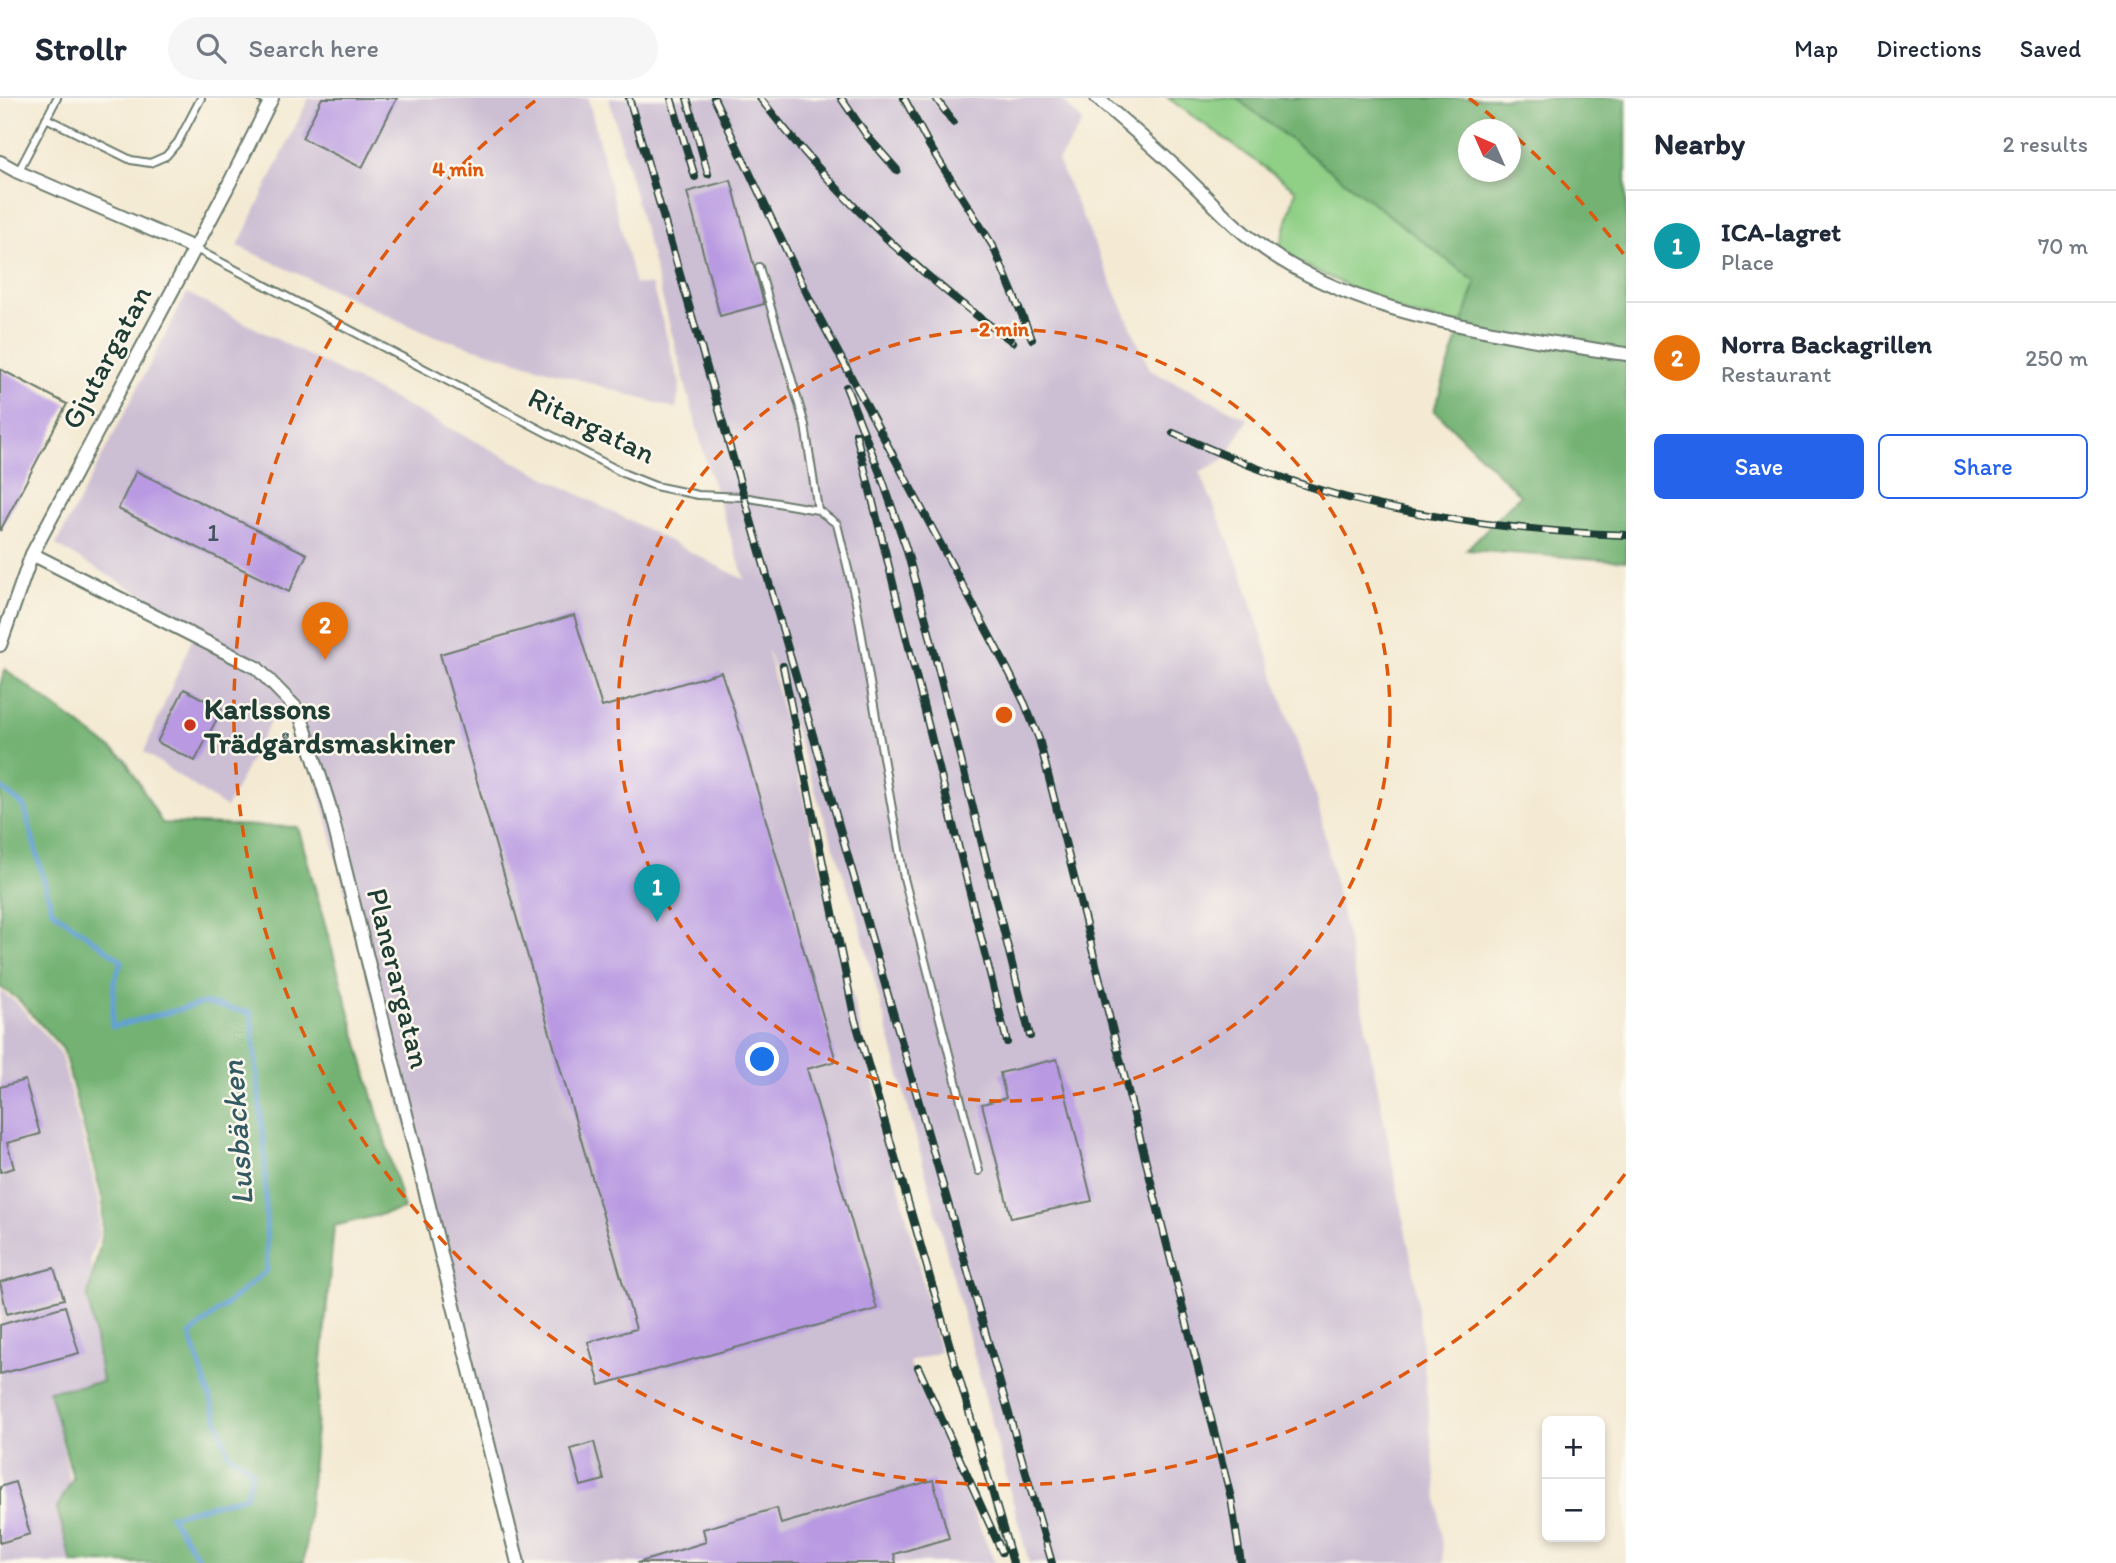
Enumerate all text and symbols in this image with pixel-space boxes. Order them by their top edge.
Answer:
search box [168,17,658,80]
text: Strollr [35,29,126,68]
icon: search [192,29,230,67]
text: Search here [248,32,379,64]
text: Map [1794,34,1838,63]
text: Directions [1876,34,1982,63]
text: Saved [2020,34,2081,63]
north arrow [1458,119,1521,182]
text: Nearby [1654,125,1745,162]
text: 2 results [2002,130,2088,158]
text: 4 min [432,156,485,181]
text: ICA-lagret [1721,216,1841,248]
text: 1 [1672,232,1682,260]
text: 70 m [2038,232,2088,260]
text: Place [1721,248,1774,276]
street label: Gjutargatan [53,279,159,435]
text: 2 min [979,316,1030,341]
text: Norra Backagrillen [1721,328,1932,360]
text: 2 [1671,344,1683,372]
text: 250 m [2025,344,2088,372]
text: Restaurant [1721,360,1831,388]
street label: Ritargatan [522,378,662,472]
button: Save [1654,434,1864,499]
button: Share [1878,434,2088,499]
house number: 1 [207,516,219,548]
pin: 2 [302,602,348,660]
place label: Karlssons Trädgårdsmaskiner [203,690,456,761]
centre of rings [992,703,1016,727]
marker: Karlssons Trädgårdsmaskiner [182,717,198,733]
pin: 1 [634,864,680,922]
street label: Planerargatan [359,884,439,1072]
your location [745,1042,779,1076]
water label: Lusbäcken [213,1058,261,1207]
map controls [1542,1416,1605,1542]
button: + [1542,1416,1605,1479]
button: − [1542,1479,1605,1542]

